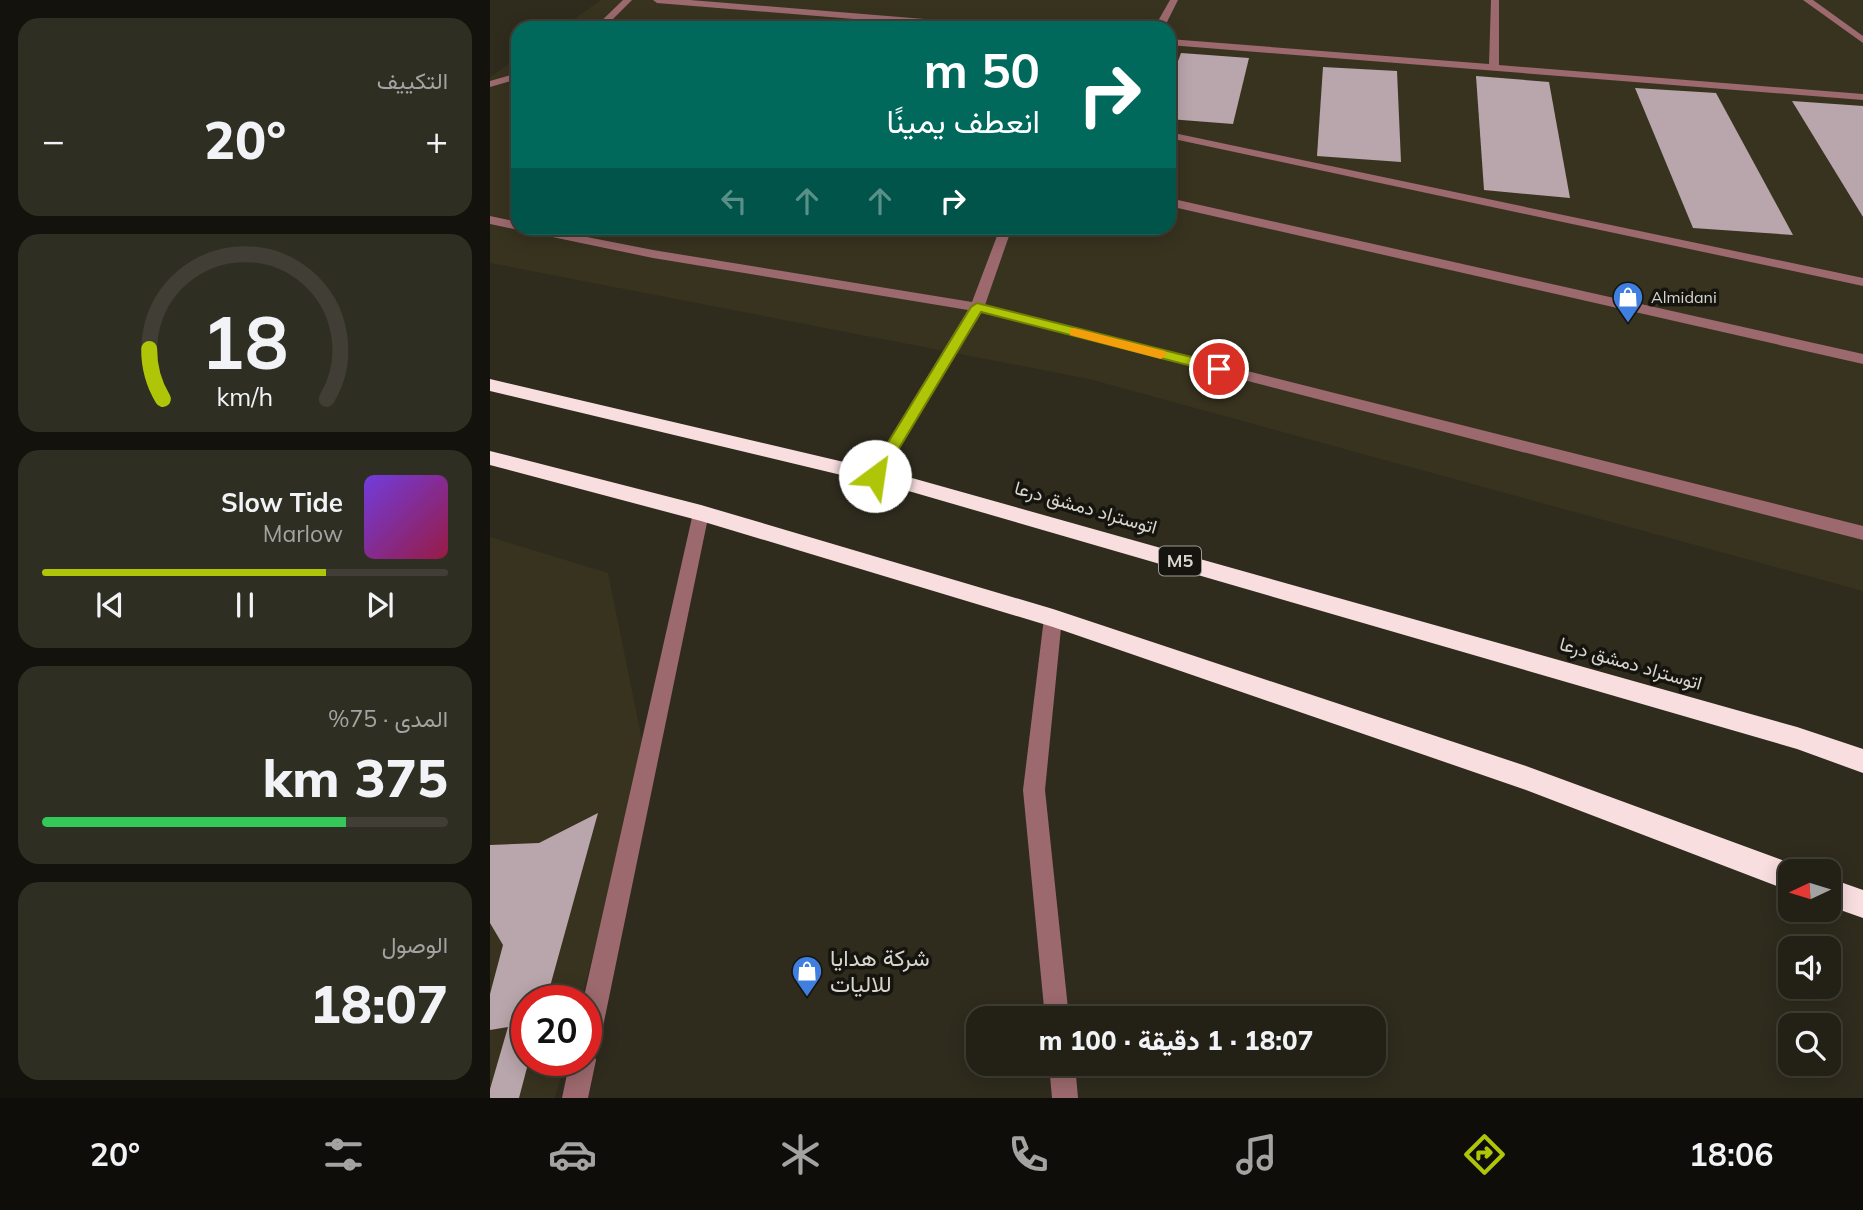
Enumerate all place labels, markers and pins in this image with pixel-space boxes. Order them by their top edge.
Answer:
shop icon: Almidani [1611,280,1645,324]
place label: Almidani [1651,287,1717,307]
pin [1189,339,1249,399]
place label: شركة هدايا للاليات [830,943,930,998]
shop icon: شركة هدايا للاليات [790,954,824,998]

